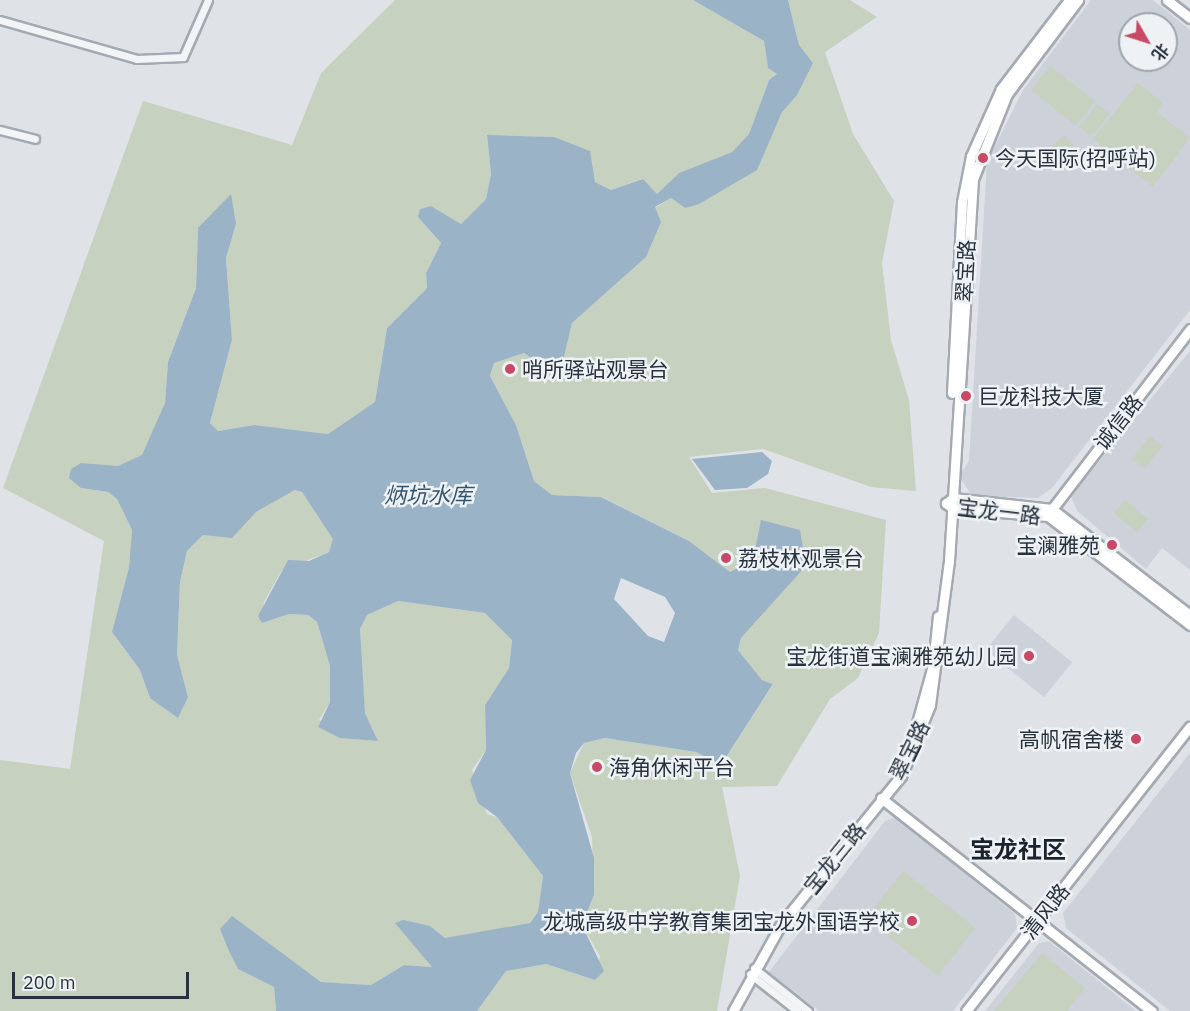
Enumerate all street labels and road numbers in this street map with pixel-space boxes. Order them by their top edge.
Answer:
street label: 翠宝路 [951,239,979,303]
street label: 诚信路 [1089,389,1147,455]
street label: 宝龙一路 [956,493,1042,529]
street label: 翠宝路 [884,716,934,784]
street label: 宝龙三路 [798,817,870,899]
street label: 清风路 [1016,878,1074,944]

